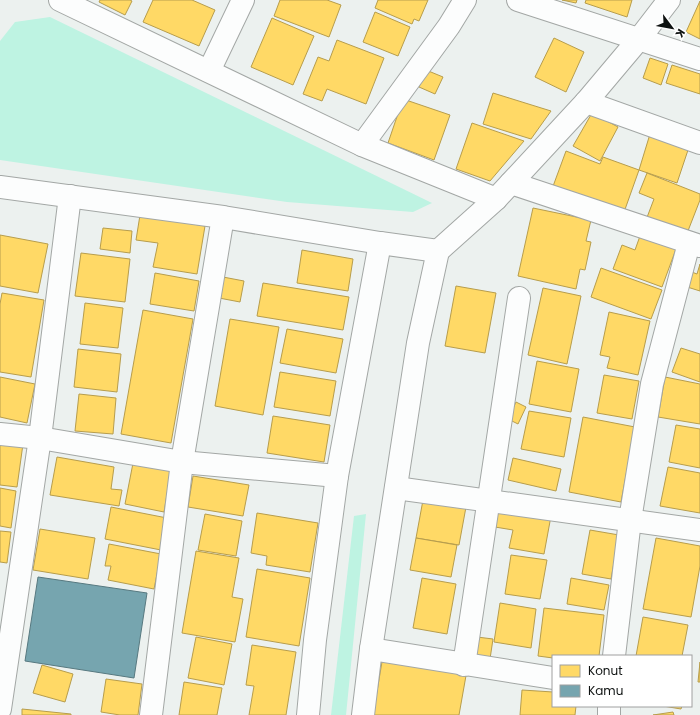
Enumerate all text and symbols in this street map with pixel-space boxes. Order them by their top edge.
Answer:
north arrow [652,8,692,48]
text: K [671,26,689,41]
legend [552,655,692,707]
text: Konut [588,662,623,679]
text: Kamu [588,682,623,699]

